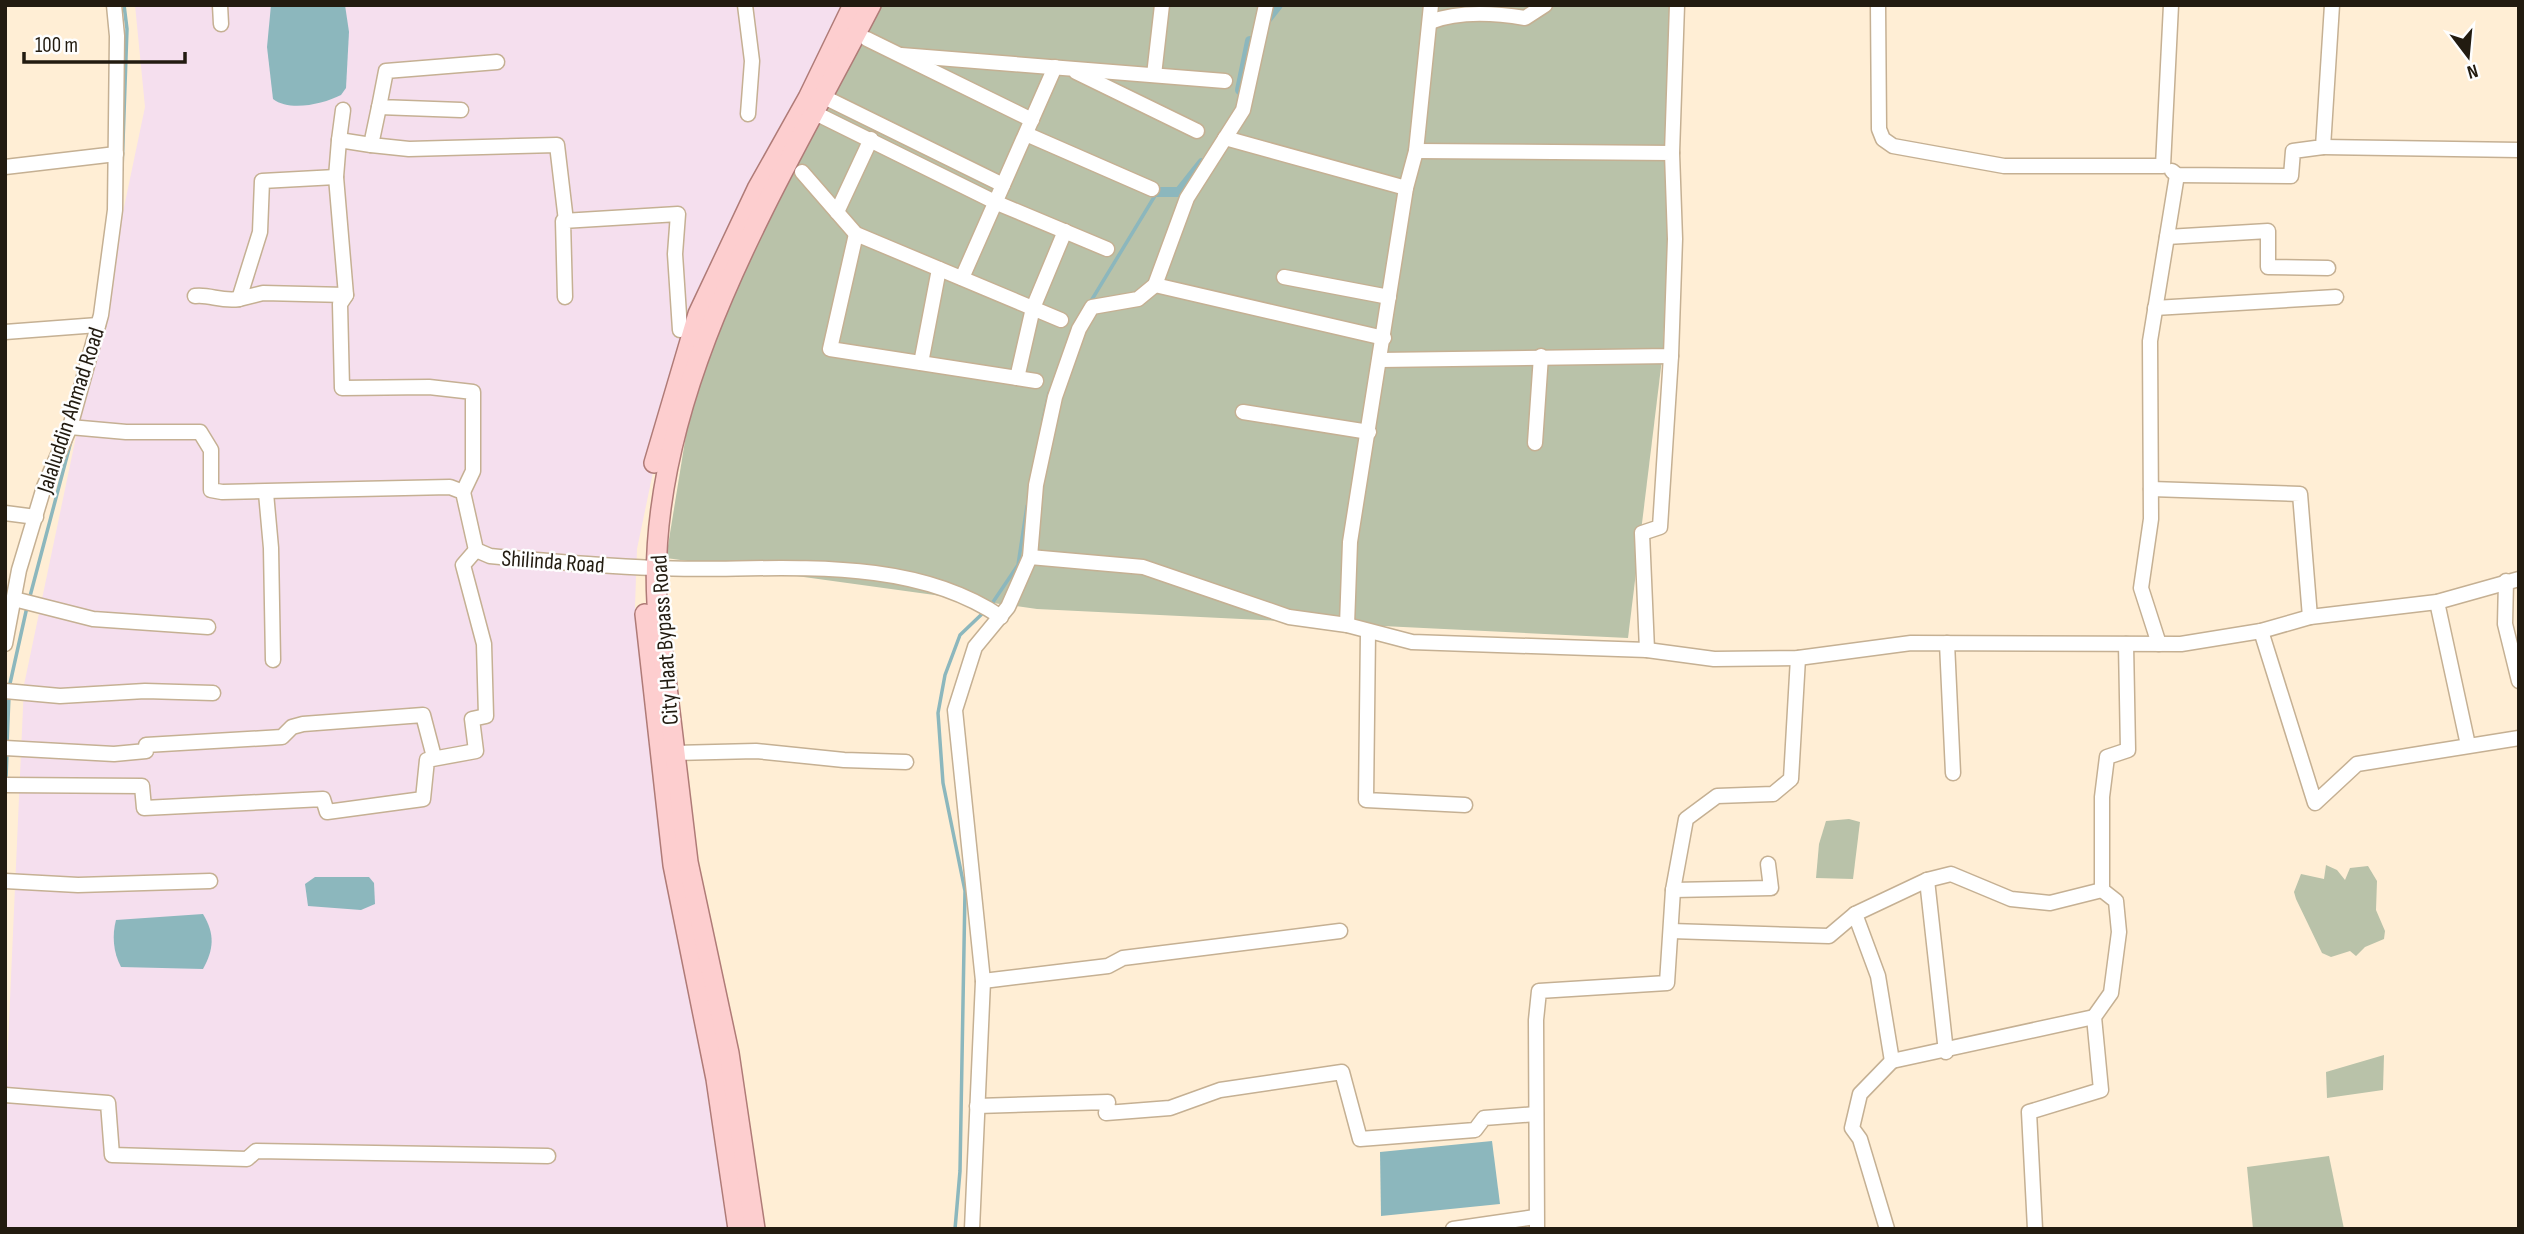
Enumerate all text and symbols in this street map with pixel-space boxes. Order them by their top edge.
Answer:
scale bar [24,21,186,65]
north arrow [2433,21,2503,91]
text: 100 m [35,33,78,58]
text: N [2464,58,2480,83]
street label: Jalaluddin Ahmad Road [31,324,111,498]
street label: Shilinda Road [500,544,605,580]
street label: City Haat Bypass Road [645,554,685,726]

